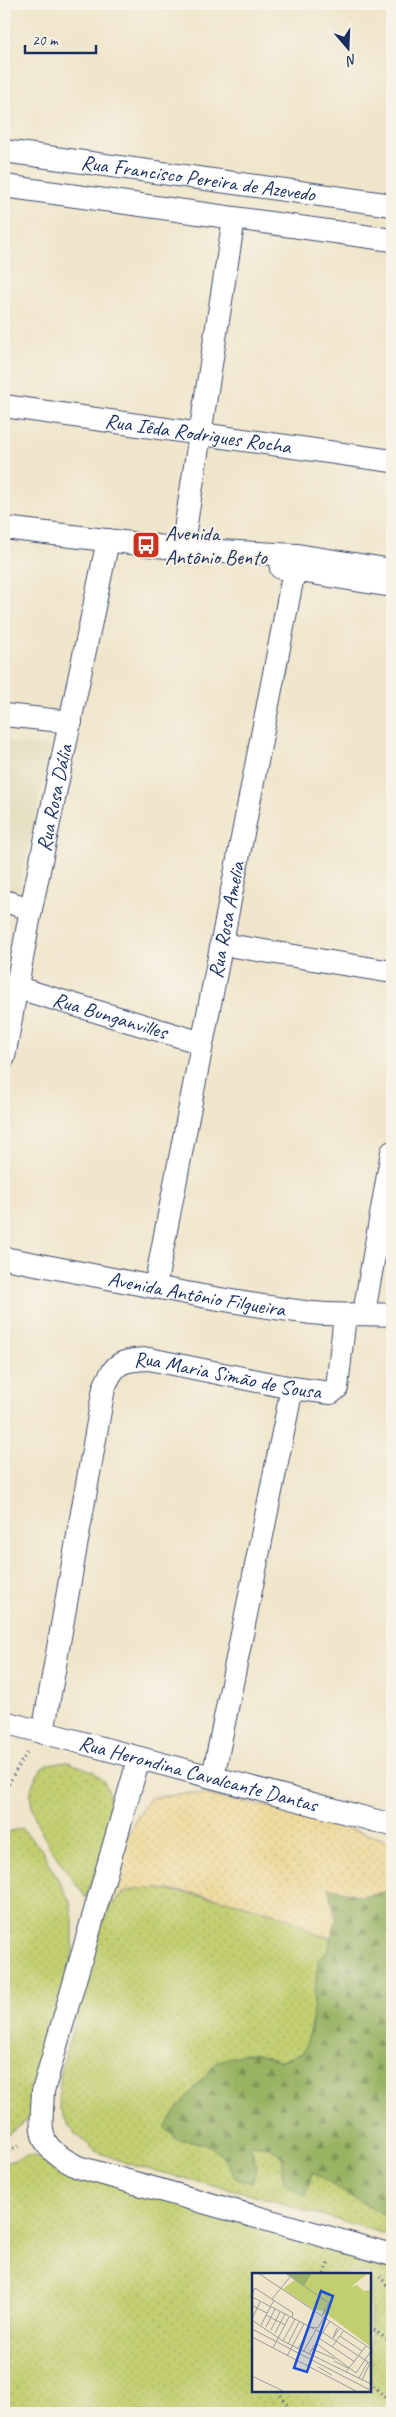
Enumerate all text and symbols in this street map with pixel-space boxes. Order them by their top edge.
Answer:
scale bar [25,22,96,54]
north arrow [324,22,374,72]
text: 20 m [32,31,59,50]
text: N [343,50,359,70]
street label: Rua Francisco Pereira de Azevedo [80,149,318,207]
street label: Rua Iêda Rodrigues Rocha [103,407,295,460]
place label: Avenida Antônio Bento [165,520,268,570]
bus stop icon: Avenida Antônio Bento [131,530,161,560]
street label: Rua Rosa Dália [30,741,78,854]
street label: Rua Rosa Amelia [202,858,251,980]
street label: Rua Bunganvilles [50,986,172,1045]
street label: Avenida Antônio Filgueira [106,1265,289,1323]
street label: Rua Maria Simão de Sousa [133,1346,324,1405]
street label: Rua Herondina Cavalcante Dantas [76,1729,322,1818]
inset map [252,2273,371,2392]

